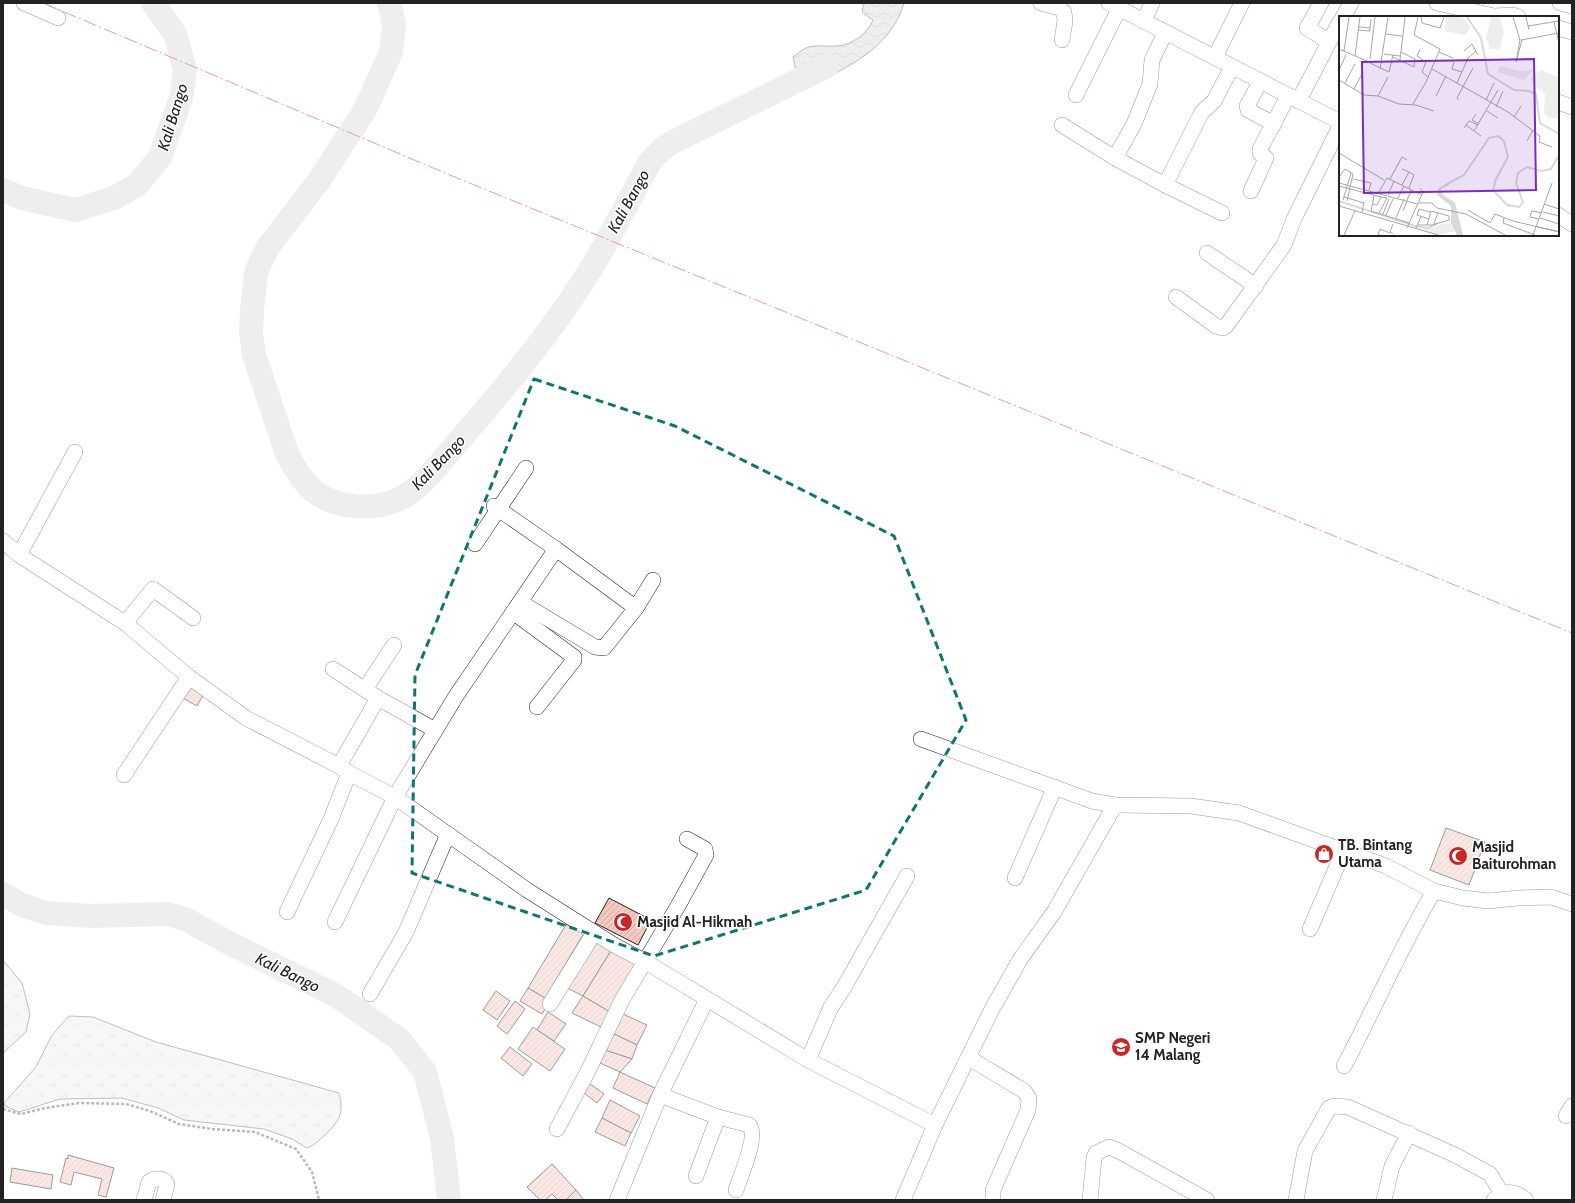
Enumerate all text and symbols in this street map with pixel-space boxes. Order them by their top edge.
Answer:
inset map [1339,16,1559,236]
water label: Kali Bango [153,81,192,153]
water label: Kali Bango [603,166,654,236]
water label: Kali Bango [408,431,469,494]
place label: TB. Bintang Utama [1338,836,1412,871]
place label: Masjid Baiturohman [1472,838,1556,873]
shop icon: TB. Bintang Utama [1313,843,1335,865]
mosque icon: Masjid Baiturohman [1447,845,1469,867]
mosque icon: Masjid Al-Hikmah [612,911,634,933]
place label: Masjid Al-Hikmah [637,913,752,931]
water label: Kali Bango [253,949,323,996]
place label: SMP Negeri 14 Malang [1135,1029,1210,1064]
school or university icon: SMP Negeri 14 Malang [1110,1036,1132,1058]

